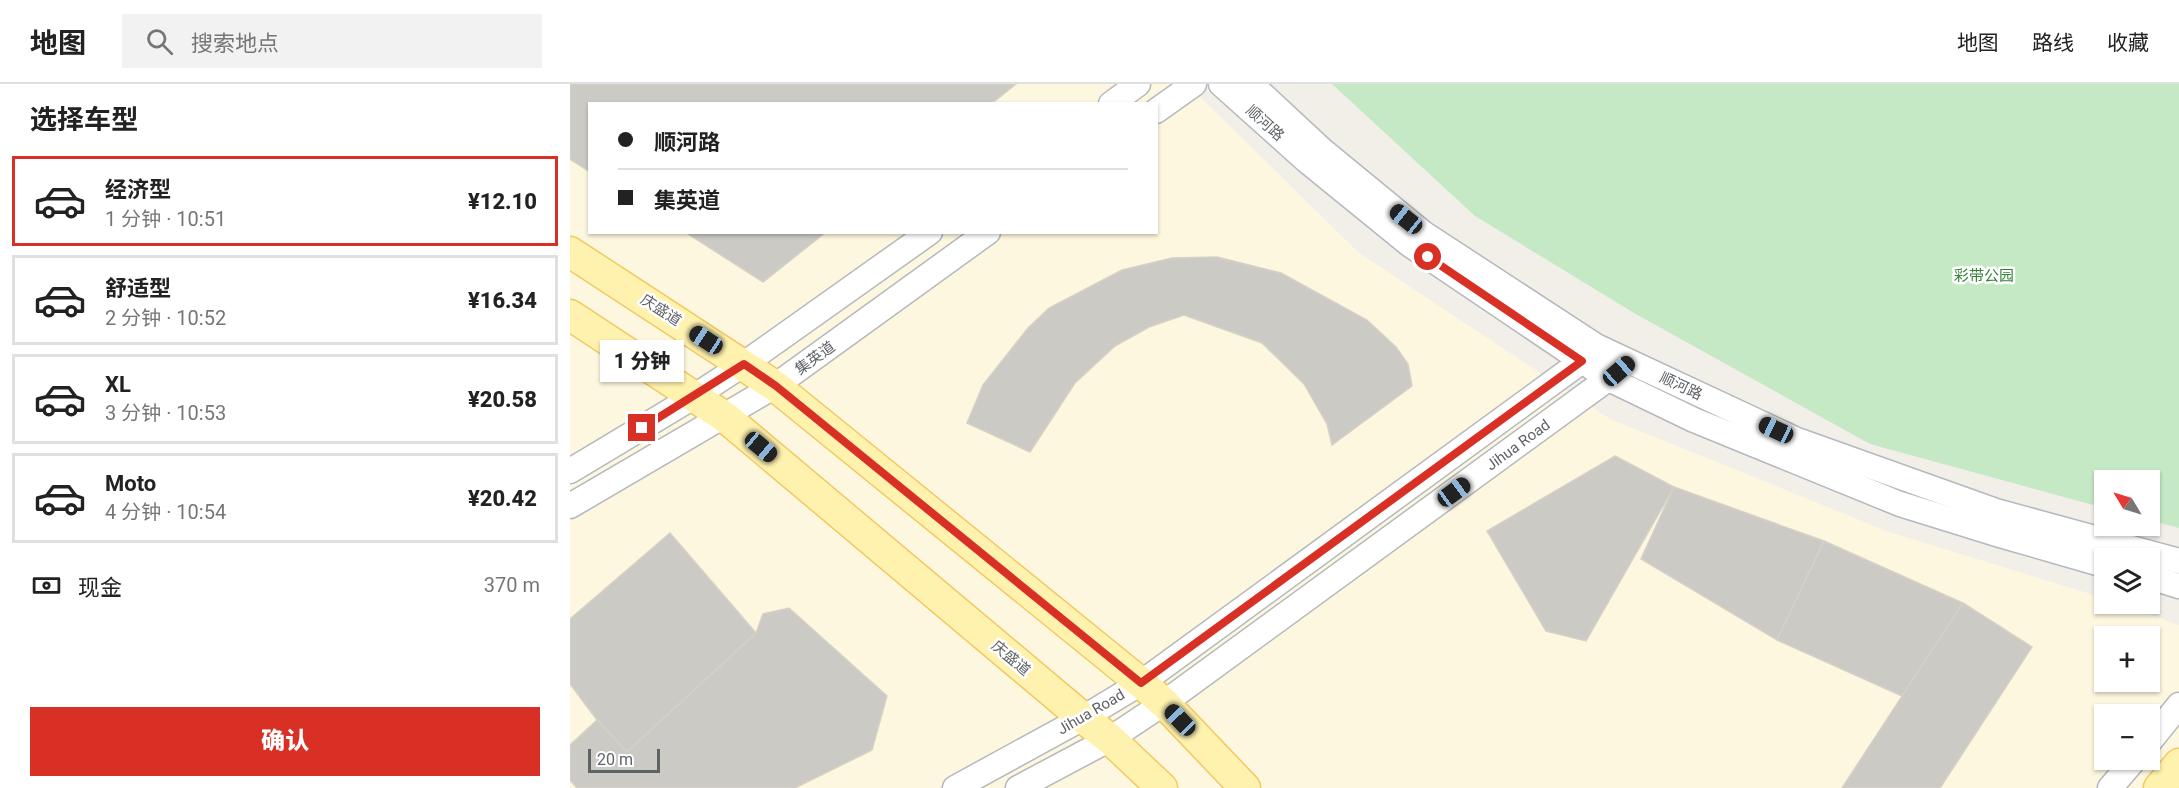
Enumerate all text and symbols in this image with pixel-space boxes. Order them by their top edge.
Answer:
search box [122,14,542,68]
icon: search [143,25,176,58]
text: 地图 [30,27,86,60]
text: 搜索地点 [191,31,279,56]
text: 地图 [1957,31,1999,55]
text: 路线 [2032,31,2074,55]
text: 收藏 [2107,31,2149,55]
street label: 顺河路 [1242,101,1288,145]
text: 选择车型 [30,104,138,136]
text: 顺河路 [654,130,720,155]
icon: car [33,174,87,228]
text: 经济型 [105,177,171,202]
text: 集英道 [654,188,720,213]
text: ¥12.10 [468,189,537,214]
car [1386,201,1426,237]
text: 1 分钟 · 10:51 [105,207,226,231]
route start [1414,243,1441,270]
park label: 彩带公园 [1954,267,2014,285]
icon: car [33,273,87,327]
text: 舒适型 [105,276,171,301]
text: ¥16.34 [468,288,537,313]
street label: 庆盛道 [637,290,685,330]
text: 2 分钟 · 10:52 [105,306,226,330]
car [686,323,726,357]
street label: 集英道 [792,337,838,379]
callout: 1 分钟 [600,341,684,383]
text: 1 分钟 [614,349,670,373]
car [1600,352,1638,390]
street label: 顺河路 [1657,368,1705,404]
icon: car [33,372,87,426]
text: XL [105,372,131,397]
text: ¥20.58 [468,387,537,412]
text: 3 分钟 · 10:53 [105,401,226,425]
route end [628,414,655,441]
car [1756,414,1796,446]
street label: Jihua Road [1482,416,1554,474]
car [741,429,781,465]
north arrow [2094,470,2160,536]
map controls [2094,470,2160,770]
icon: car [33,471,87,525]
text: Moto [105,471,156,496]
car [1434,474,1474,510]
text: ¥20.42 [468,486,537,511]
text: 4 分钟 · 10:54 [105,500,226,524]
button: layers [2094,548,2160,614]
icon: cash [30,569,63,602]
text: 370 m [484,573,540,597]
text: 现金 [78,575,122,600]
button: + [2094,626,2160,692]
street label: 庆盛道 [988,637,1034,679]
street label: Jihua Road [1054,686,1128,738]
car [1161,701,1199,739]
button: − [2094,704,2160,770]
button: 确认 [30,707,540,776]
scale bar [588,746,660,774]
text: 20 m [597,750,633,769]

